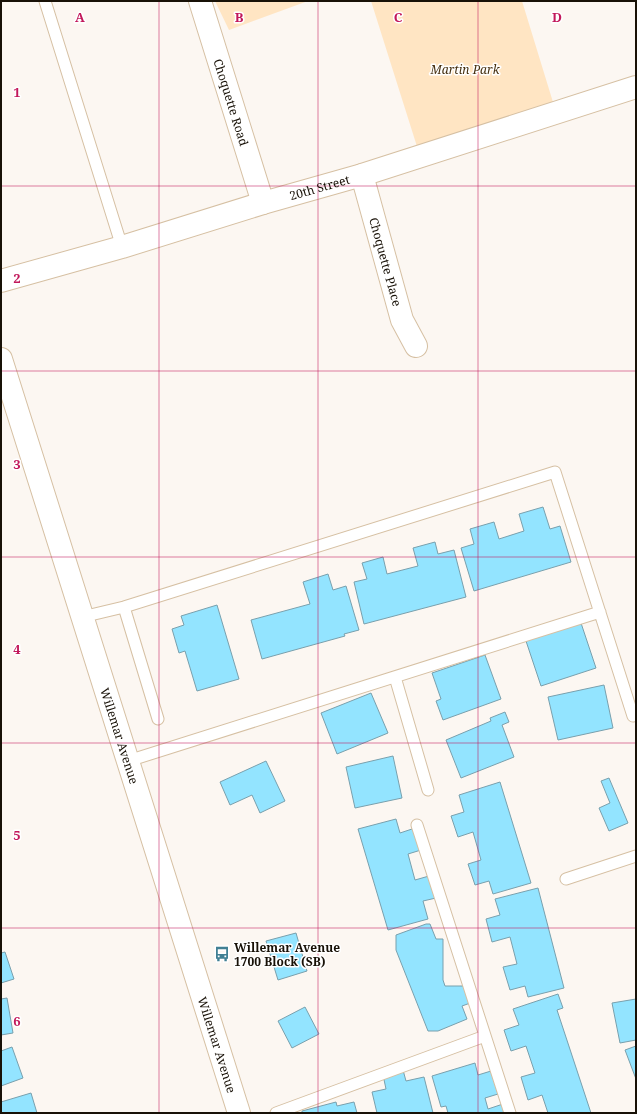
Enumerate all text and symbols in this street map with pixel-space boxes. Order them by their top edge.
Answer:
text: A [75,8,85,26]
text: B [235,8,244,26]
text: C [394,8,403,26]
text: D [552,8,562,26]
street label: Choquette Road [210,57,253,148]
park label: Martin Park [429,61,501,78]
text: 1 [13,83,21,101]
street label: 20th Street [287,170,352,204]
street label: Choquette Place [366,215,406,308]
text: 2 [13,269,21,287]
text: 3 [13,455,21,473]
text: 4 [13,640,21,658]
street label: Willemar Avenue [97,685,143,786]
text: 5 [13,826,21,844]
place label: Willemar Avenue 1700 Block (SB) [234,939,340,970]
bus stop icon: Willemar Avenue 1700 Block (SB) [213,945,231,963]
street label: Willemar Avenue [194,994,241,1095]
text: 6 [13,1012,21,1030]

